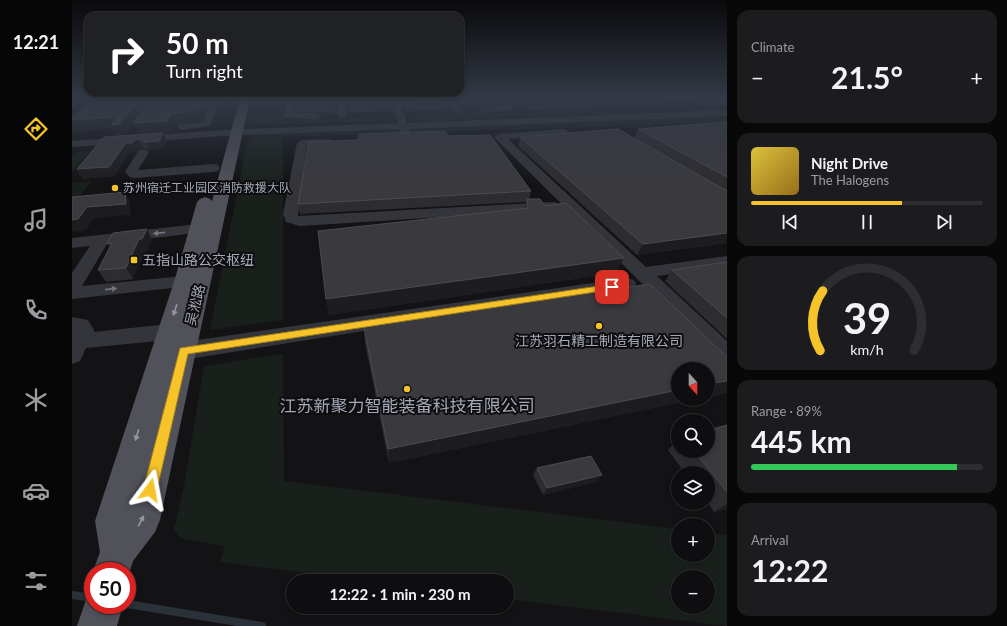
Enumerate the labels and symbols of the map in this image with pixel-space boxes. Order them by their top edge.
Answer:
place label: 苏州宿迁工业园区消防救援大队 [123,180,291,195]
marker: 苏州宿迁工业园区消防救援大队 [110,183,120,193]
one-way arrow [153,230,165,237]
place label: 五指山路公交枢纽 [142,251,254,268]
marker: 五指山路公交枢纽 [129,255,139,265]
pin [595,270,629,304]
street label: 吴淞路 [181,282,208,327]
one-way arrow [105,285,117,292]
one-way arrow [172,304,178,316]
marker: 江苏羽石精工制造有限公司 [594,321,604,331]
place label: 江苏羽石精工制造有限公司 [515,332,683,349]
north arrow [671,362,715,406]
marker: 江苏新聚力智能装备科技有限公司 [402,384,412,394]
place label: 江苏新聚力智能装备科技有限公司 [280,395,535,416]
one-way arrow [134,429,140,441]
position arrow [129,469,171,511]
one-way arrow [138,515,144,527]
speed limit sign: 50 [84,562,136,614]

